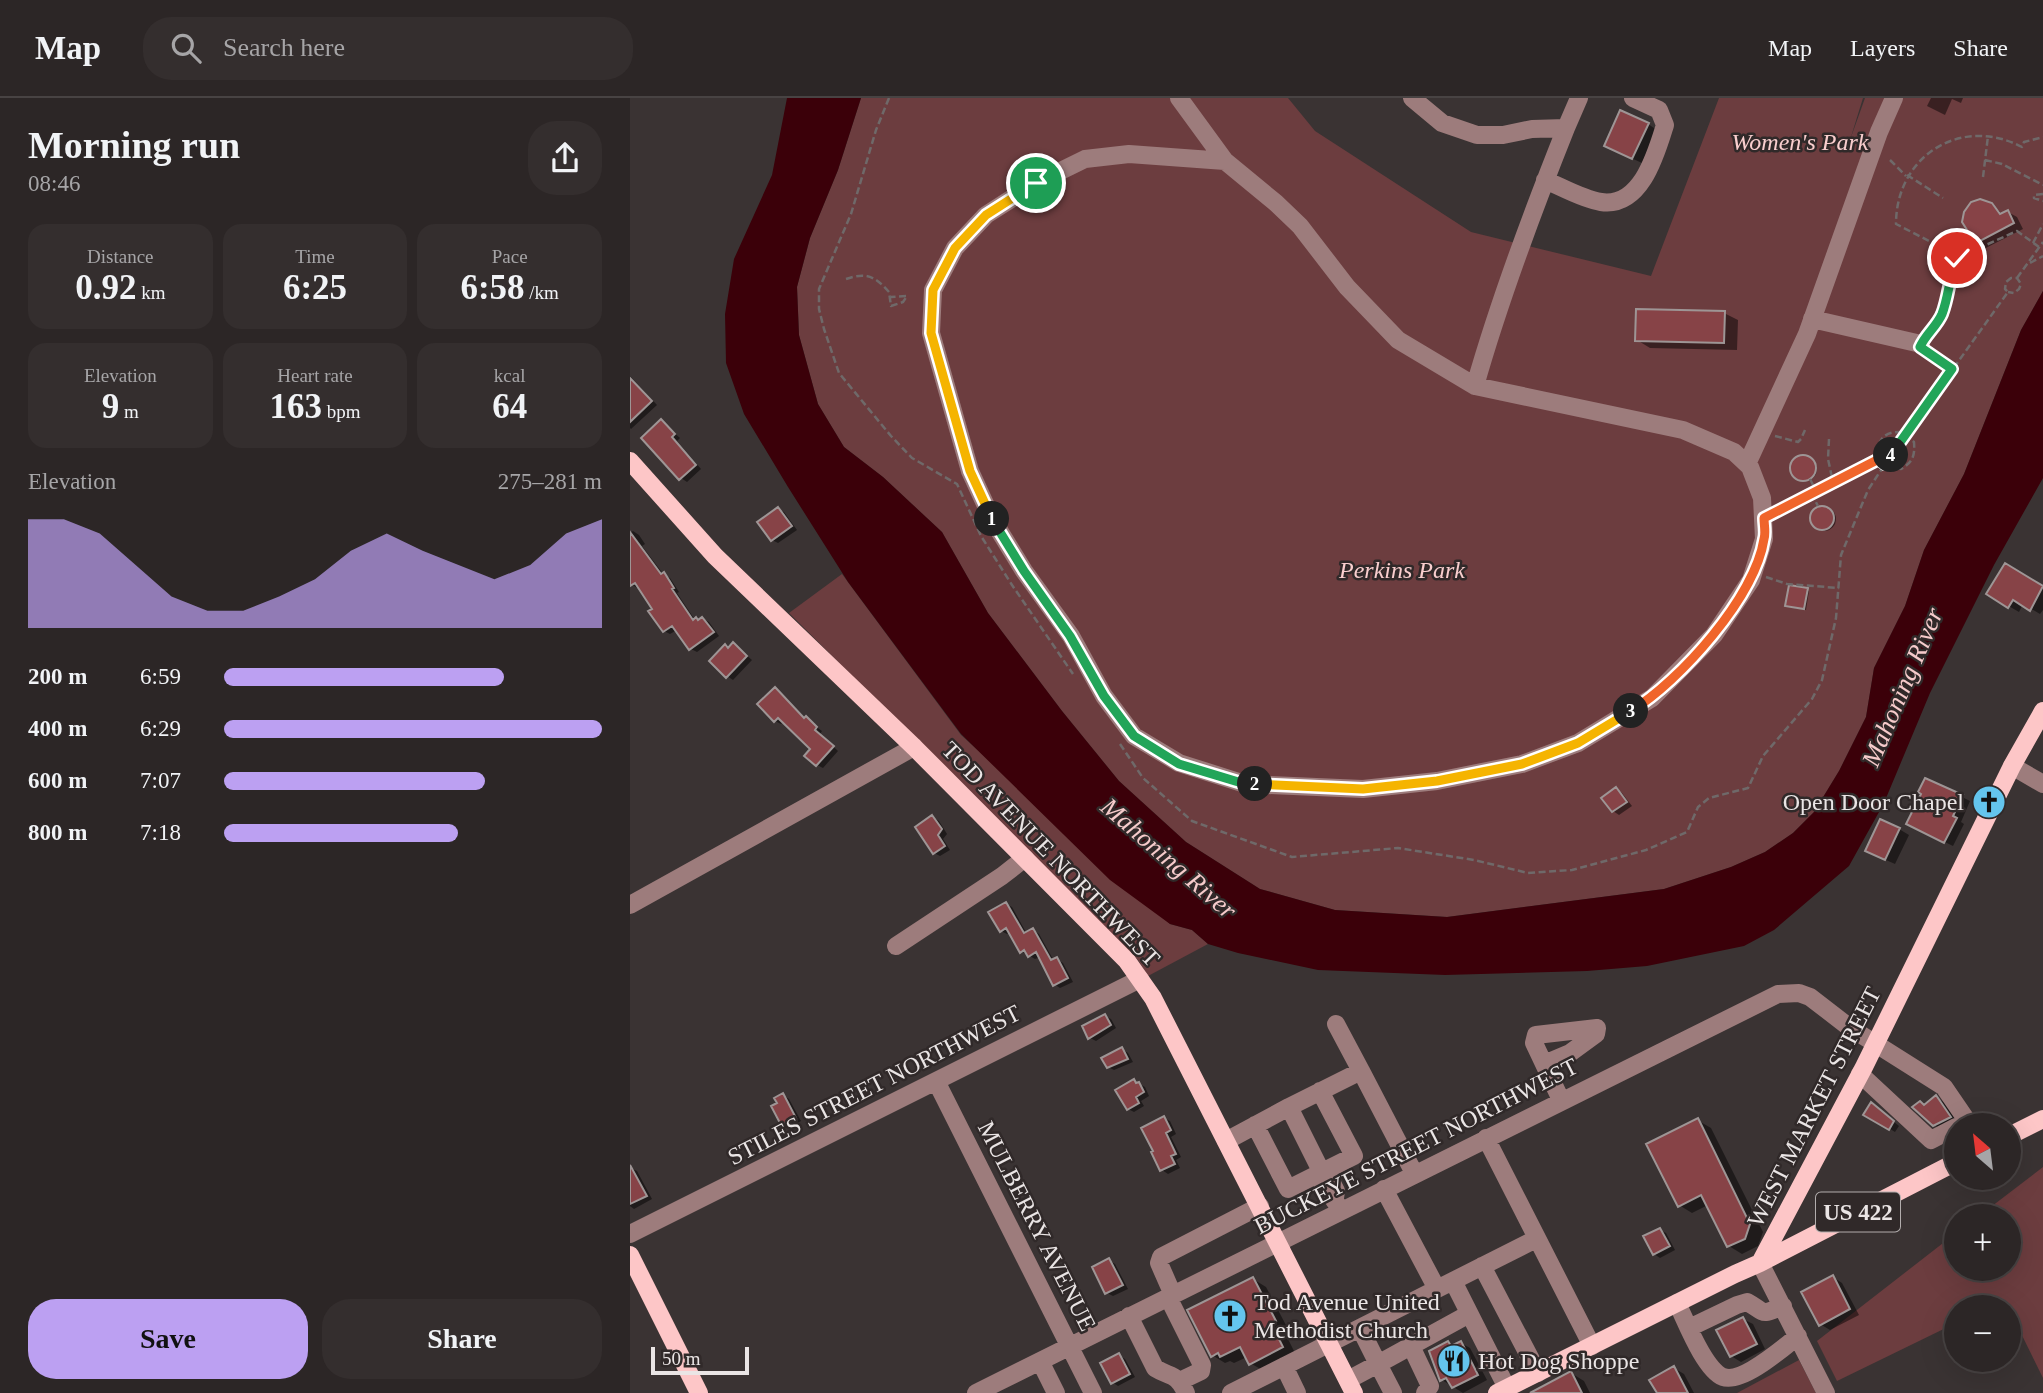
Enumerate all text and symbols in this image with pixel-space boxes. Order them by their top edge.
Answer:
search box [143,17,633,80]
icon: search [167,29,205,67]
text: Map [35,30,101,66]
text: Search here [223,33,345,62]
text: Map [1768,35,1812,61]
text: Layers [1850,35,1915,61]
text: Share [1953,35,2008,61]
button: share [528,121,602,195]
text: Morning run [28,124,240,166]
park label: Women's Park [1732,129,1869,155]
pin [1006,153,1066,213]
icon: arrive [1017,164,1055,202]
text: 08:46 [28,171,80,196]
pin [1927,228,1987,288]
icon: check [1938,239,1976,277]
text: Distance [87,246,154,267]
text: Time [295,246,335,267]
text: Pace [492,246,528,267]
text: 0.92 [75,268,136,307]
text: 6:25 [283,268,347,307]
text: 6:58 [460,268,525,307]
text: km [136,282,165,303]
text: /km [525,282,559,303]
text: Elevation [84,365,157,386]
text: Heart rate [277,365,353,386]
text: kcal [494,365,525,386]
text: 9 [102,387,119,426]
text: 163 [269,387,322,426]
text: 64 [492,387,527,426]
text: m [119,401,139,422]
text: bpm [322,401,361,422]
pin: 4 [1874,438,1908,472]
text: 4 [1886,444,1895,465]
text: Elevation [28,469,116,494]
text: 275–281 m [498,469,602,494]
pin: 1 [974,502,1010,536]
text: 1 [987,508,996,529]
park label: Perkins Park [1338,557,1465,583]
water label: Mahoning River [1856,603,1949,772]
text: 200 m [28,664,87,689]
text: 6:59 [140,664,181,689]
pin: 3 [1614,694,1648,728]
text: 3 [1626,700,1635,721]
text: 400 m [28,716,87,741]
text: 6:29 [140,716,181,741]
street label: TOD AVENUE NORTHWEST [937,736,1165,972]
pin: 2 [1238,766,1272,802]
text: 600 m [28,768,87,793]
text: 7:07 [140,768,181,793]
text: 2 [1250,773,1259,794]
church icon: Open Door Chapel [1970,783,2008,821]
place label: Open Door Chapel [1783,789,1964,815]
water label: Mahoning River [1094,791,1243,926]
text: 800 m [28,820,87,845]
text: 7:18 [140,820,181,845]
street label: WEST MARKET STREET [1742,982,1886,1231]
street label: STILES STREET NORTHWEST [723,1000,1025,1170]
street label: BUCKEYE STREET NORTHWEST [1250,1053,1582,1239]
north arrow [1944,1113,2021,1190]
map controls [1944,1113,2021,1372]
street label: MULBERRY AVENUE [973,1117,1101,1335]
road number: US 422 [1816,1192,1900,1232]
button: + [1944,1204,2021,1281]
place label: Tod Avenue United Methodist Church [1254,1289,1440,1343]
button: − [1944,1295,2021,1372]
church icon: Tod Avenue United Methodist Church [1211,1297,1249,1335]
button: Save [28,1299,308,1379]
button: Share [322,1299,602,1379]
restaurant icon: Hot Dog Shoppe [1435,1342,1473,1380]
scale bar [651,1344,749,1376]
text: 50 m [662,1348,701,1369]
place label: Hot Dog Shoppe [1478,1348,1639,1374]

